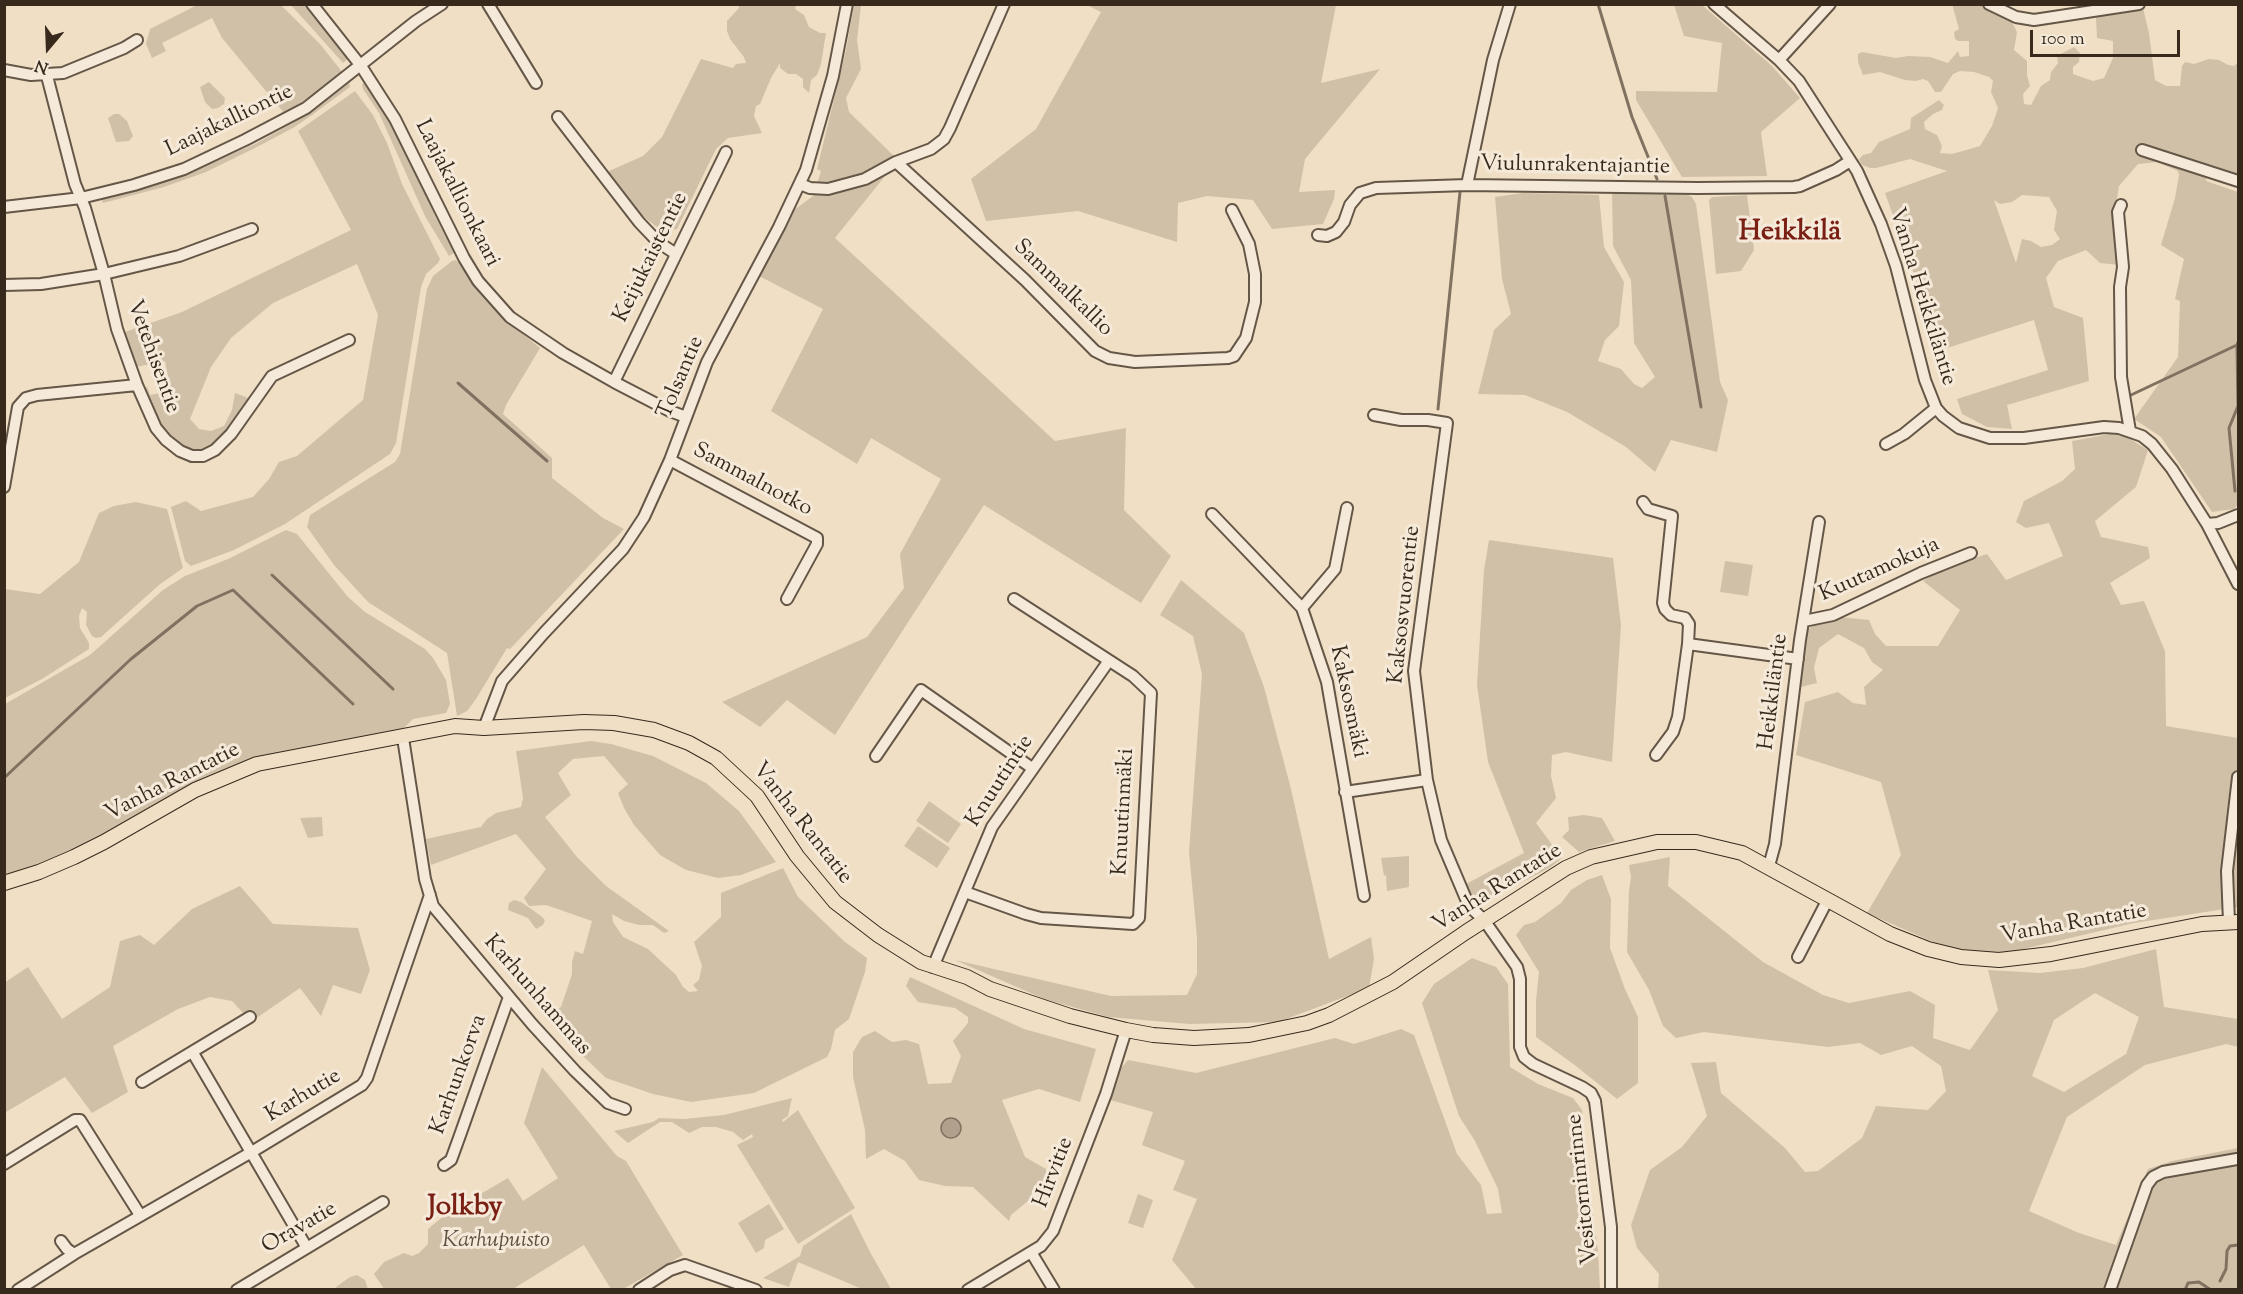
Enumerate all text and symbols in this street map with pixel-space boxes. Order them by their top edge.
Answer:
north arrow [18,18,78,78]
scale bar [2033,18,2183,56]
text: 100 m [2041,27,2085,53]
text: N [32,53,52,78]
street label: Laajakalliontie [162,80,298,164]
street label: Laajakallionkaari [408,116,504,272]
street label: Viulunrakentajantie [1480,152,1670,182]
street label: Keijukaistentie [609,189,695,327]
street label: Vanha Heikkiläntie [1881,205,1961,389]
district label: Heikkilä [1739,217,1841,251]
street label: Sammalkallio [1007,235,1117,343]
street label: Vetehisentie [119,297,185,417]
street label: Tolsantie [653,333,711,423]
street label: Sammalnotko [688,438,816,524]
street label: Kaksosvuorentie [1385,525,1427,685]
street label: Kuutamokuja [1816,533,1944,609]
street label: Heikkiläntie [1755,632,1795,752]
street label: Kaksosmäki [1322,644,1372,760]
street label: Knuutintie [961,731,1041,833]
street label: Vanha Rantatie [101,738,245,828]
street label: Knuutinmäki [1108,748,1142,876]
street label: Vanha Rantatie [745,758,857,890]
street label: Vanha Rantatie [1428,839,1568,939]
street label: Vanha Rantatie [1999,899,2149,951]
street label: Karhunhammas [477,931,595,1061]
street label: Karhunkorva [426,1011,494,1139]
street label: Karhutie [262,1064,346,1130]
street label: Vesitorninrinne [1563,1113,1605,1265]
street label: Hirvitie [1030,1134,1080,1212]
district label: Jolkby [428,1192,502,1226]
street label: Oravatie [258,1197,342,1261]
park label: Karhupuisto [442,1229,550,1255]

